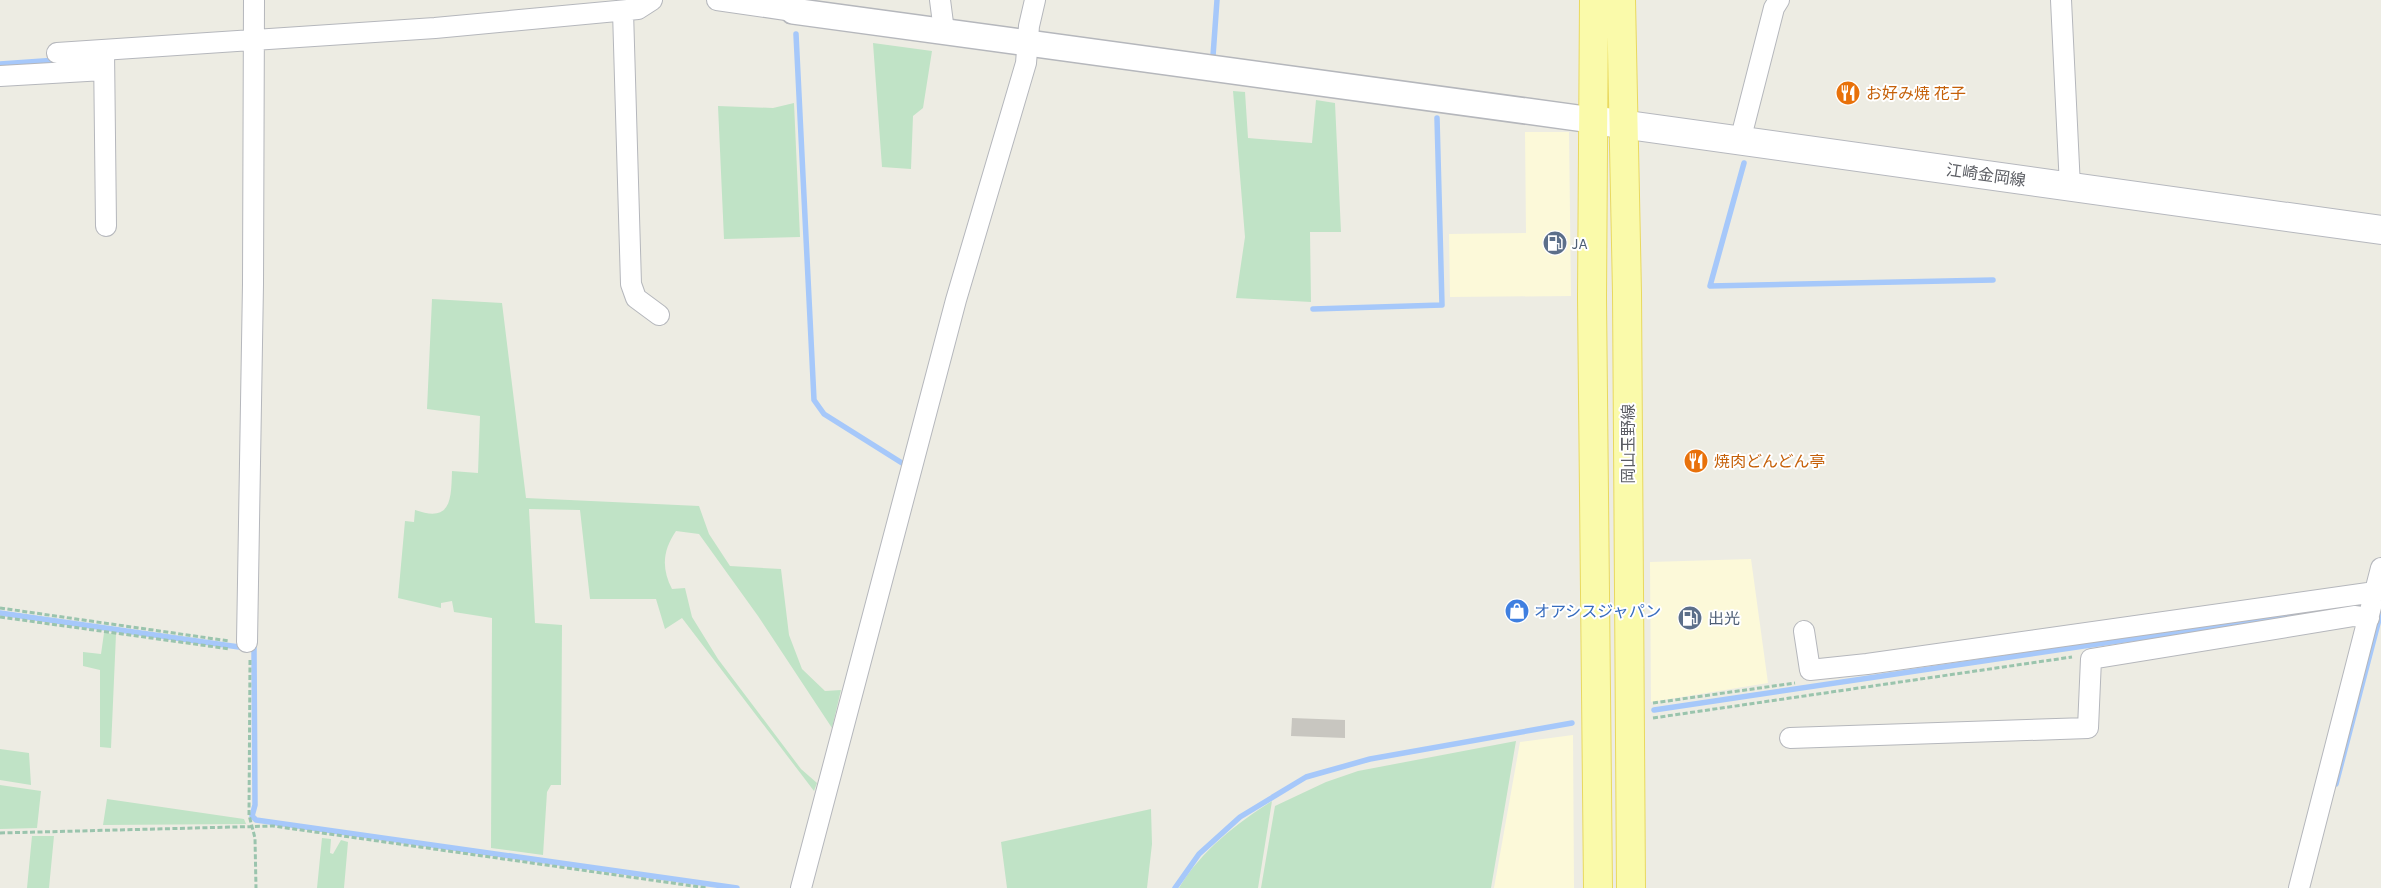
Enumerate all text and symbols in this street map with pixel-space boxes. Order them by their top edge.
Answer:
restaurant icon: お好み焼 花子 [1835,80,1861,106]
place label: お好み焼 花子 [1866,84,1966,103]
street label: 江崎金岡線 [1945,160,2027,190]
fuel station icon: JA [1542,230,1568,256]
place label: JA [1572,234,1588,253]
street label: 岡山玉野線 [1619,404,1638,484]
restaurant icon: 焼肉どんどん亭 [1683,448,1709,474]
place label: 焼肉どんどん亭 [1714,452,1826,471]
shop icon: オアシスジャパン [1504,598,1530,624]
place label: オアシスジャパン [1534,602,1661,621]
fuel station icon: 出光 [1677,605,1703,631]
place label: 出光 [1708,609,1740,628]

